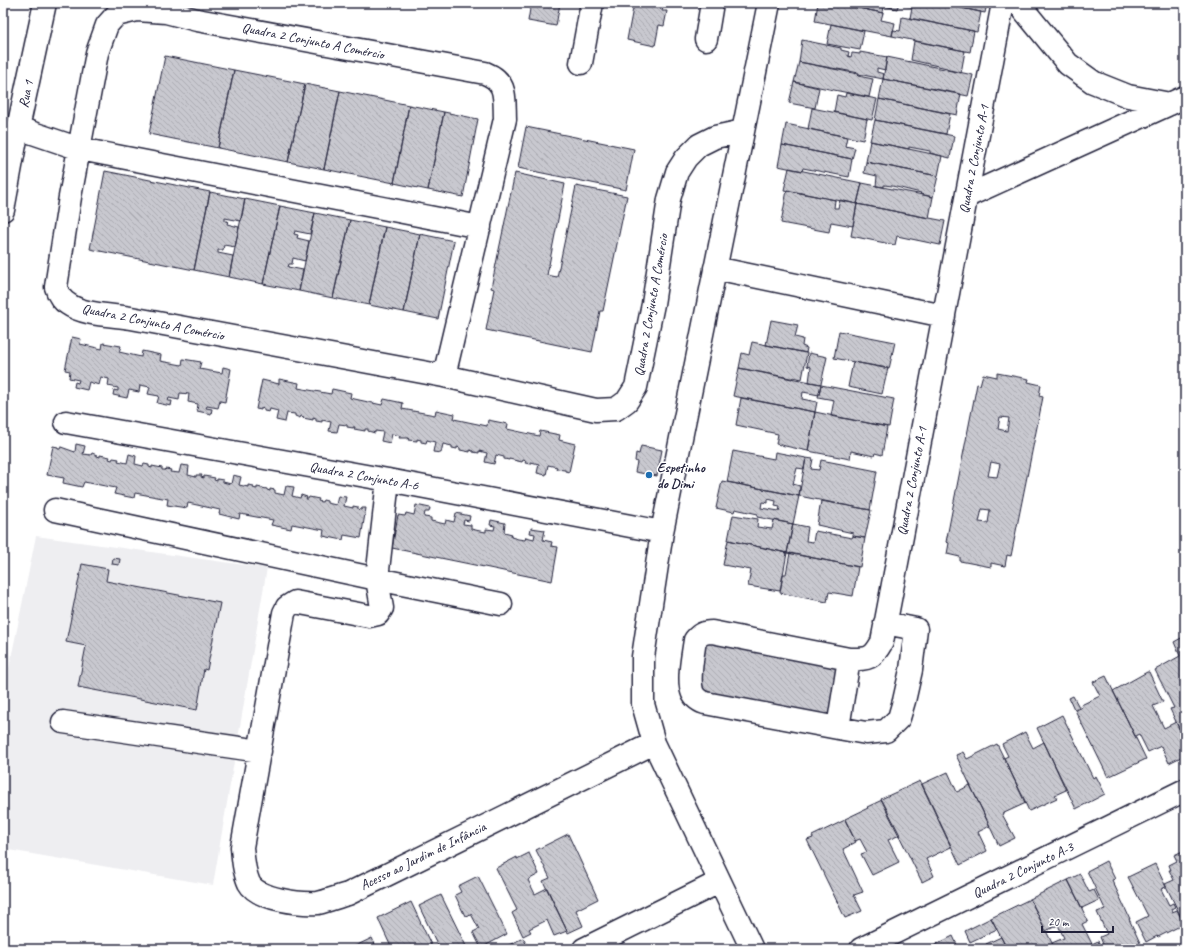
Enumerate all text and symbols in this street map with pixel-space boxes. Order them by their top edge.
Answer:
street label: Quadra 2 Conjunto A Comércio [241,19,387,63]
street label: Rua 1 [15,78,37,109]
street label: Quadra 2 Conjunto A-1 [955,103,993,215]
street label: Quadra 2 Conjunto A Comércio [630,230,672,377]
street label: Quadra 2 Conjunto A Comércio [81,300,227,344]
street label: Quadra 2 Conjunto A-1 [893,425,931,537]
street label: Quadra 2 Conjunto A-6 [308,458,420,494]
place label: Espetinho do Dimi [657,459,706,492]
marker: Espetinho do Dimi [644,470,654,480]
street label: Acesso ao Jardim de Infância [357,818,490,894]
street label: Quadra 2 Conjunto A-3 [970,837,1078,902]
scale bar [1042,908,1113,934]
text: 20 m [1048,914,1070,930]

